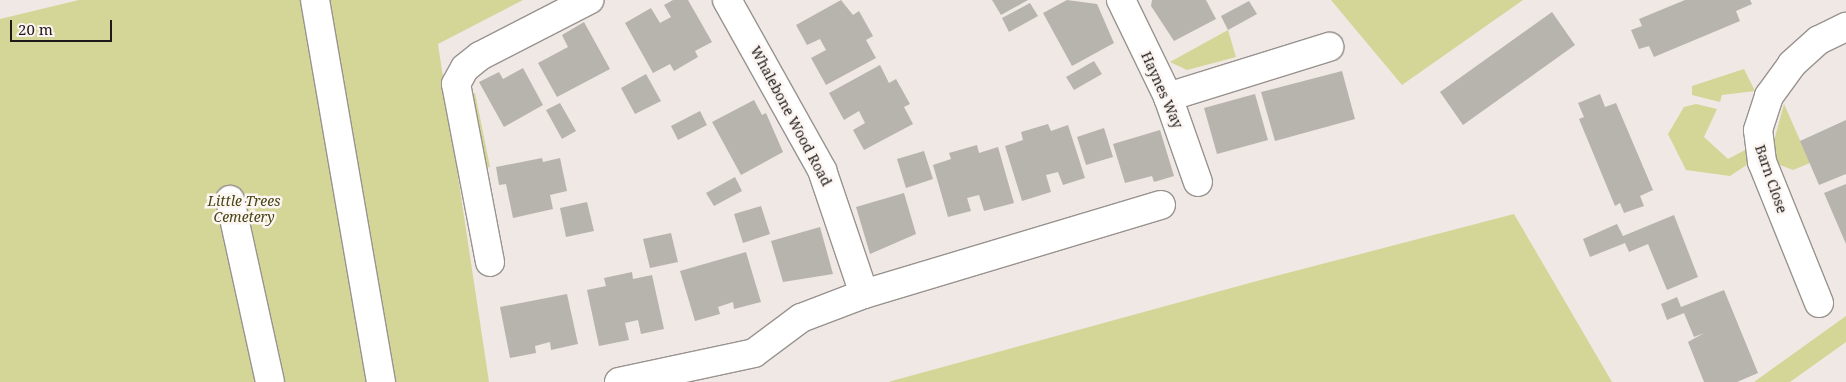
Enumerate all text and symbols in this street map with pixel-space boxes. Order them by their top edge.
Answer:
scale bar [12,10,115,42]
text: 20 m [18,19,53,39]
street label: Whalebone Wood Road [747,43,835,189]
street label: Haynes Way [1138,49,1186,131]
street label: Barn Close [1751,143,1791,215]
park label: Little Trees Cemetery [207,193,281,226]

